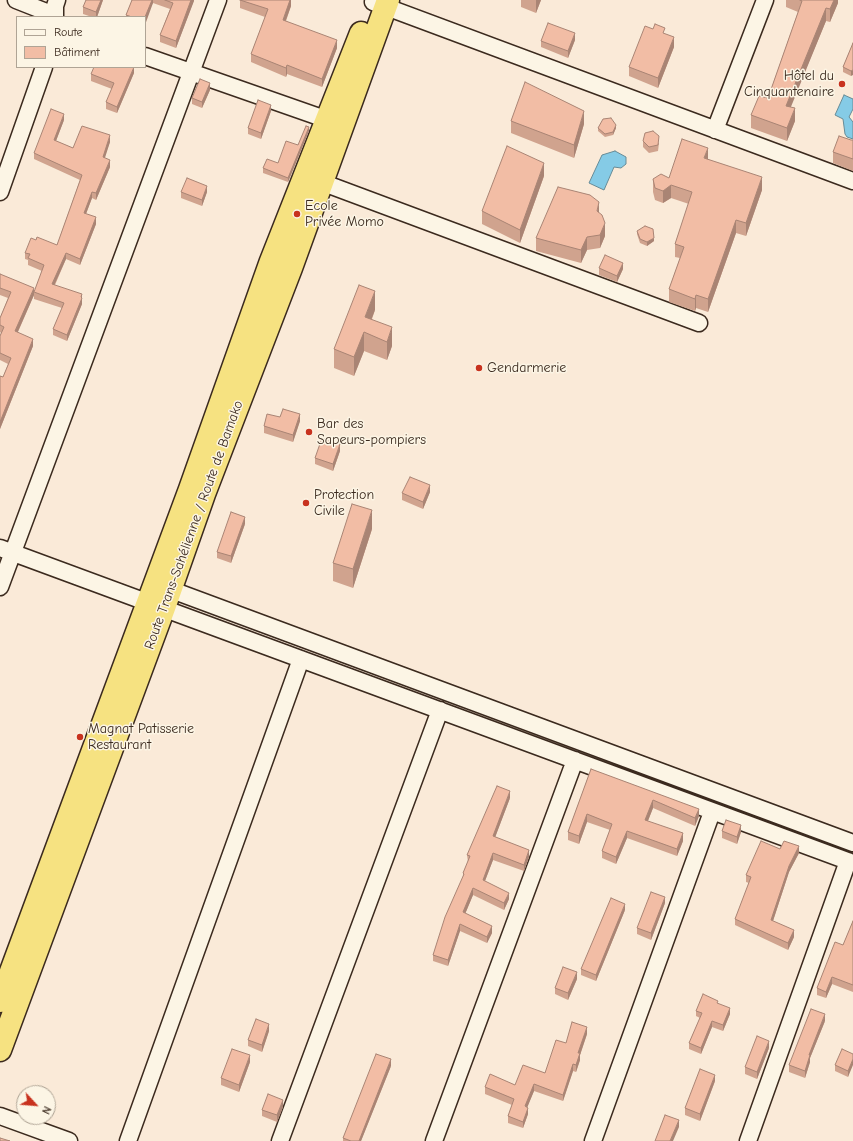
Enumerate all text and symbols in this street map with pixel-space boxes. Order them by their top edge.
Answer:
legend [16,16,146,68]
text: Route [54,25,83,39]
text: Bâtiment [54,45,100,59]
place label: Hôtel du Cinquantenaire [744,68,834,100]
marker: Hôtel du Cinquantenaire [837,79,847,89]
place label: Ecole Privée Momo [305,198,384,230]
marker: Ecole Privée Momo [292,209,302,219]
place label: Gendarmerie [487,360,566,376]
marker: Gendarmerie [474,363,484,373]
street label: Route Trans-Sahélienne / Route de Bamako [141,398,247,652]
place label: Bar des Sapeurs-pompiers [317,416,426,448]
marker: Bar des Sapeurs-pompiers [304,427,314,437]
place label: Protection Civile [314,487,374,520]
marker: Protection Civile [301,498,311,508]
place label: Magnat Patisserie Restaurant [88,721,194,754]
marker: Magnat Patisserie Restaurant [75,732,85,742]
north arrow [16,1085,56,1125]
text: N [39,1104,54,1116]

